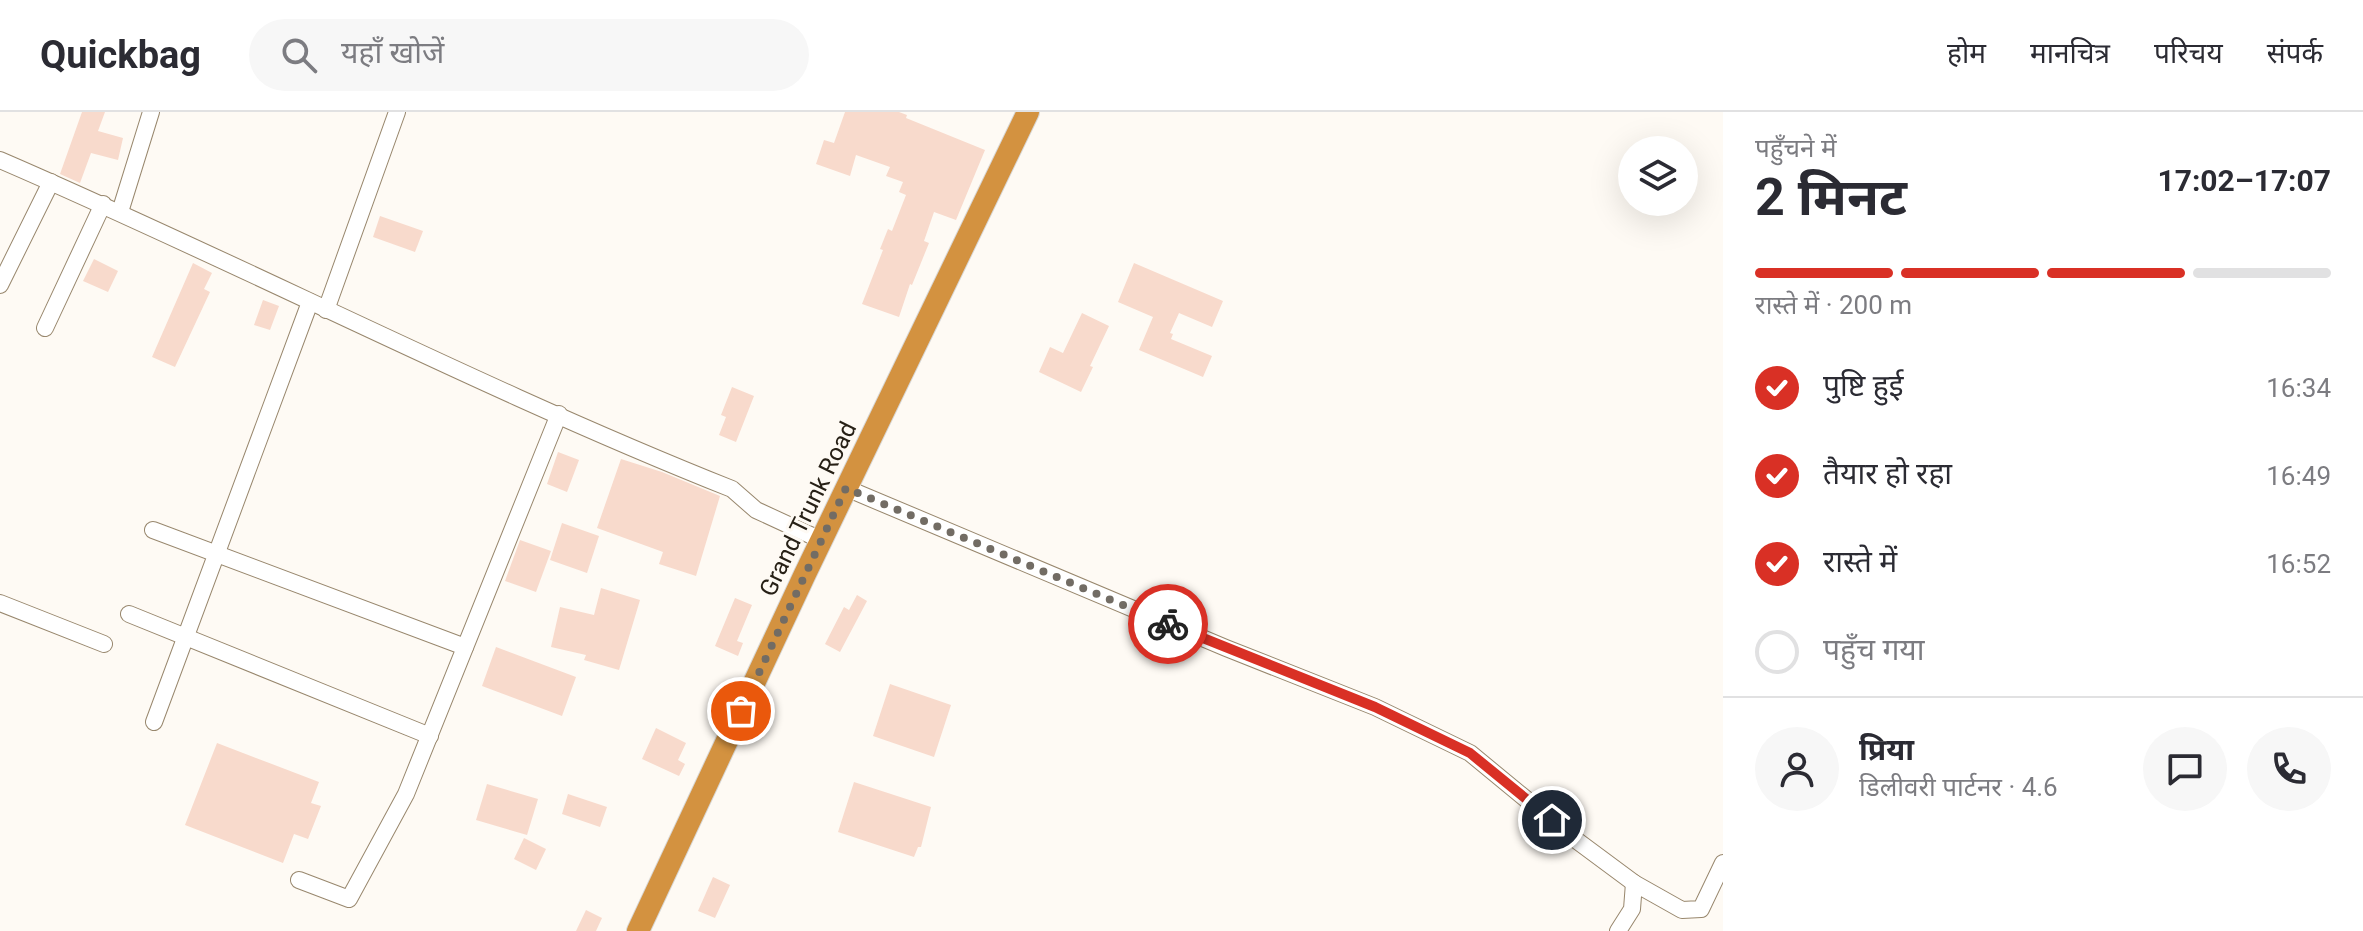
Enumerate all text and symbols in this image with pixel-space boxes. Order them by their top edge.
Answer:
search box [249,19,809,91]
text: Quickbag [40,33,201,77]
icon: search [277,33,321,77]
text: यहाँ खोजें [341,35,444,70]
text: होम [1947,37,1986,70]
text: मानचित्र [2030,37,2110,70]
text: परिचय [2154,37,2223,70]
text: संपर्क [2267,37,2323,70]
text: पहुँचने में [1755,133,1837,163]
map controls [1618,136,1698,216]
button: layers [1618,136,1698,216]
text: 17:02–17:07 [2157,163,2331,198]
text: 2 मिनट [1755,167,1907,228]
text: रास्ते में · 200 m [1755,290,1912,320]
icon: check [1755,366,1799,410]
text: पुष्टि हुई [1823,368,1903,403]
text: 16:34 [2266,373,2331,403]
street label: Grand Trunk Road [754,417,862,601]
icon: check [1755,454,1799,498]
text: तैयार हो रहा [1823,456,1952,491]
text: 16:49 [2266,461,2331,491]
icon: check [1755,542,1799,586]
text: रास्ते में [1823,544,1897,579]
text: 16:52 [2266,549,2331,579]
courier [1128,584,1208,664]
icon: bike [1146,602,1190,646]
text: पहुँच गया [1823,632,1925,667]
pin [707,677,775,745]
icon: bag [719,689,763,733]
button: person [1755,727,1839,811]
button: chat [2143,727,2227,811]
button: phone [2247,727,2331,811]
text: प्रिया [1859,732,1914,767]
text: डिलीवरी पार्टनर · 4.6 [1859,772,2058,802]
pin [1518,786,1586,854]
icon: home [1530,798,1574,842]

